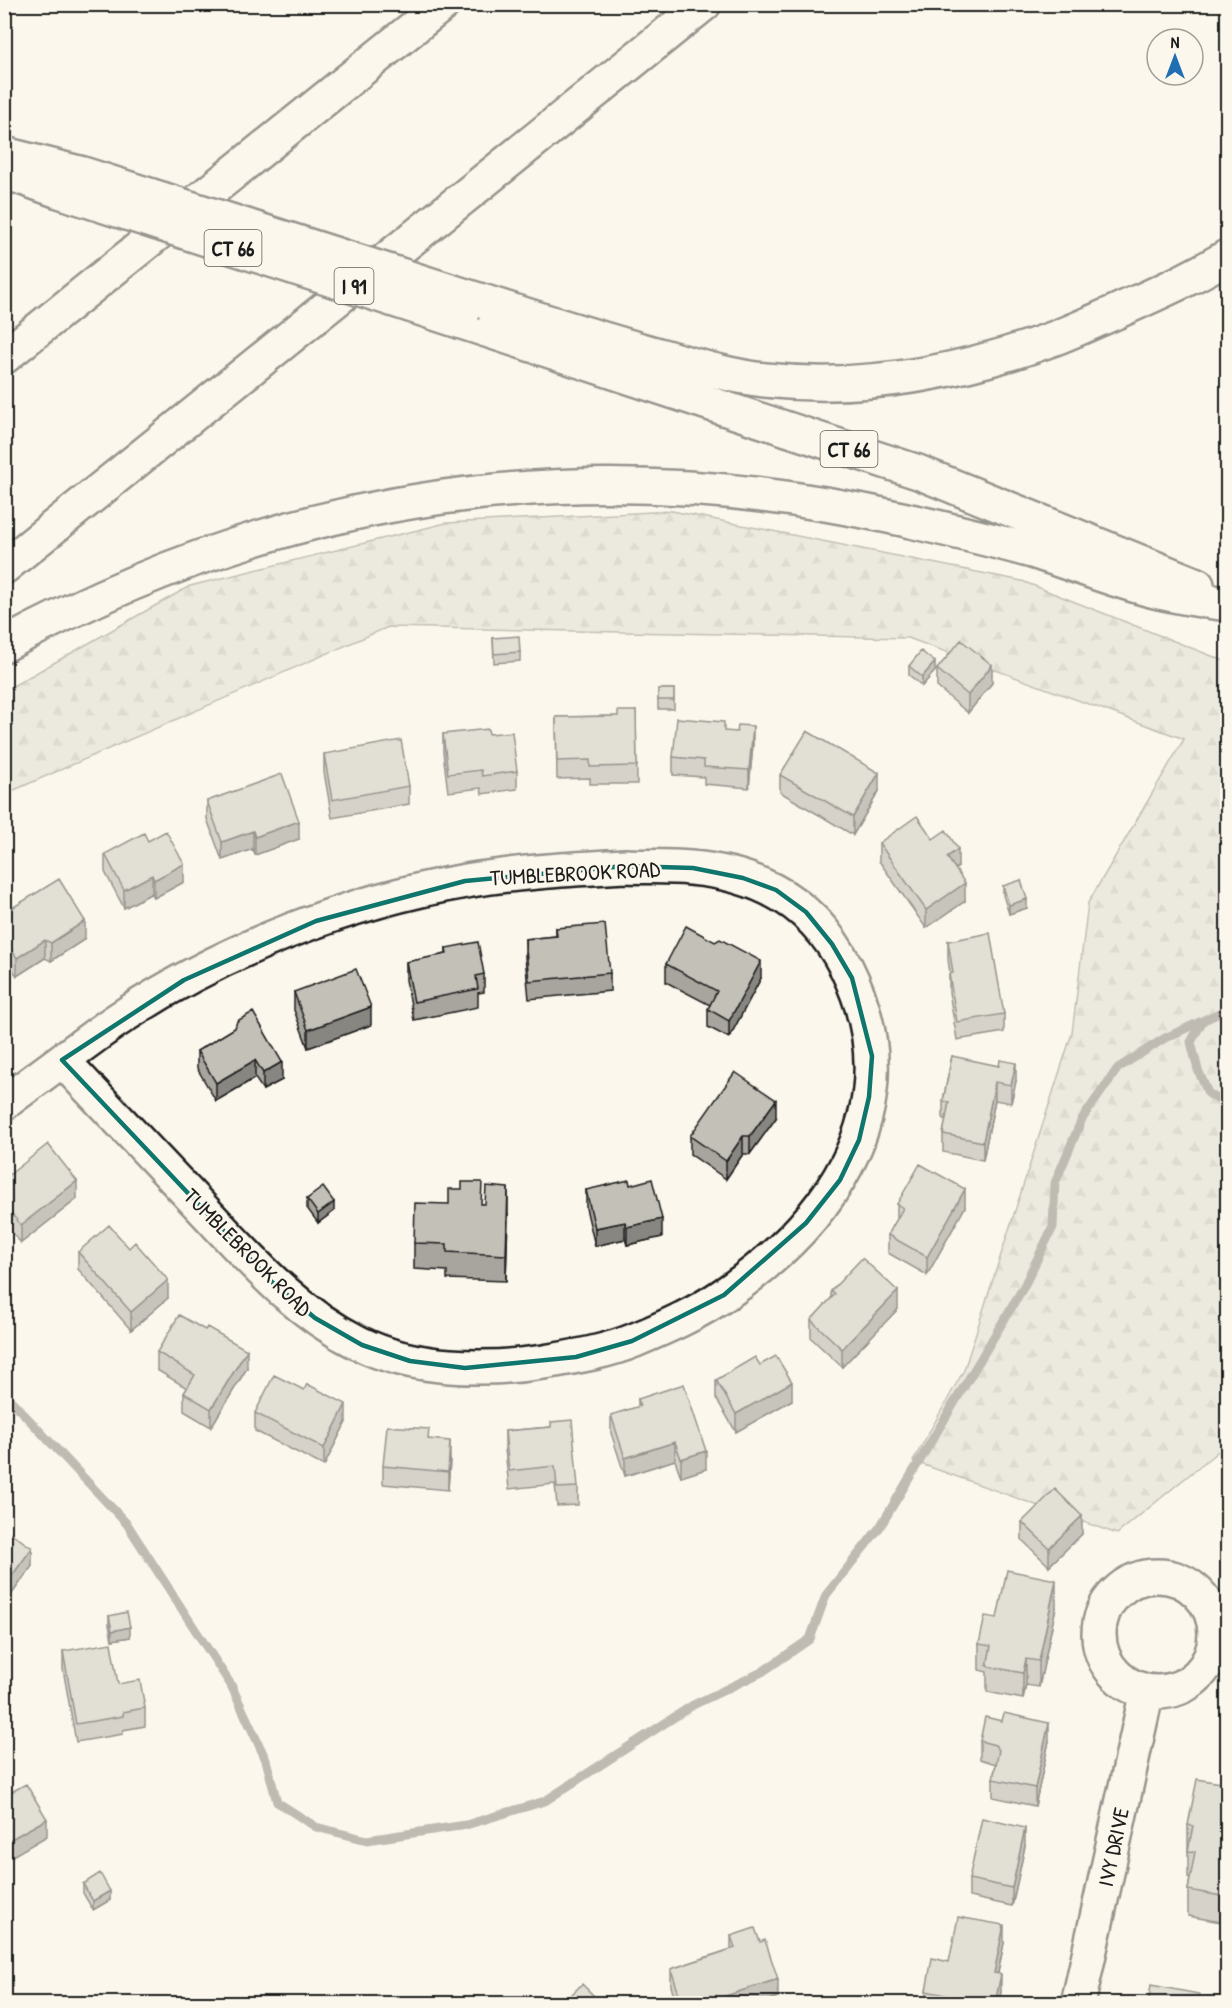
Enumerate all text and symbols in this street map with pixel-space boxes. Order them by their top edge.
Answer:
north arrow [1145,27,1205,87]
text: N [1171,31,1180,53]
road number: CT 66 [204,230,262,266]
road number: I 91 [334,268,374,304]
road number: CT 66 [820,431,878,467]
street label: TUMBLEBROOK ROAD [489,854,661,892]
street label: TUMBLEBROOK ROAD [177,1181,319,1323]
street label: IVY DRIVE [1090,1804,1136,1889]

